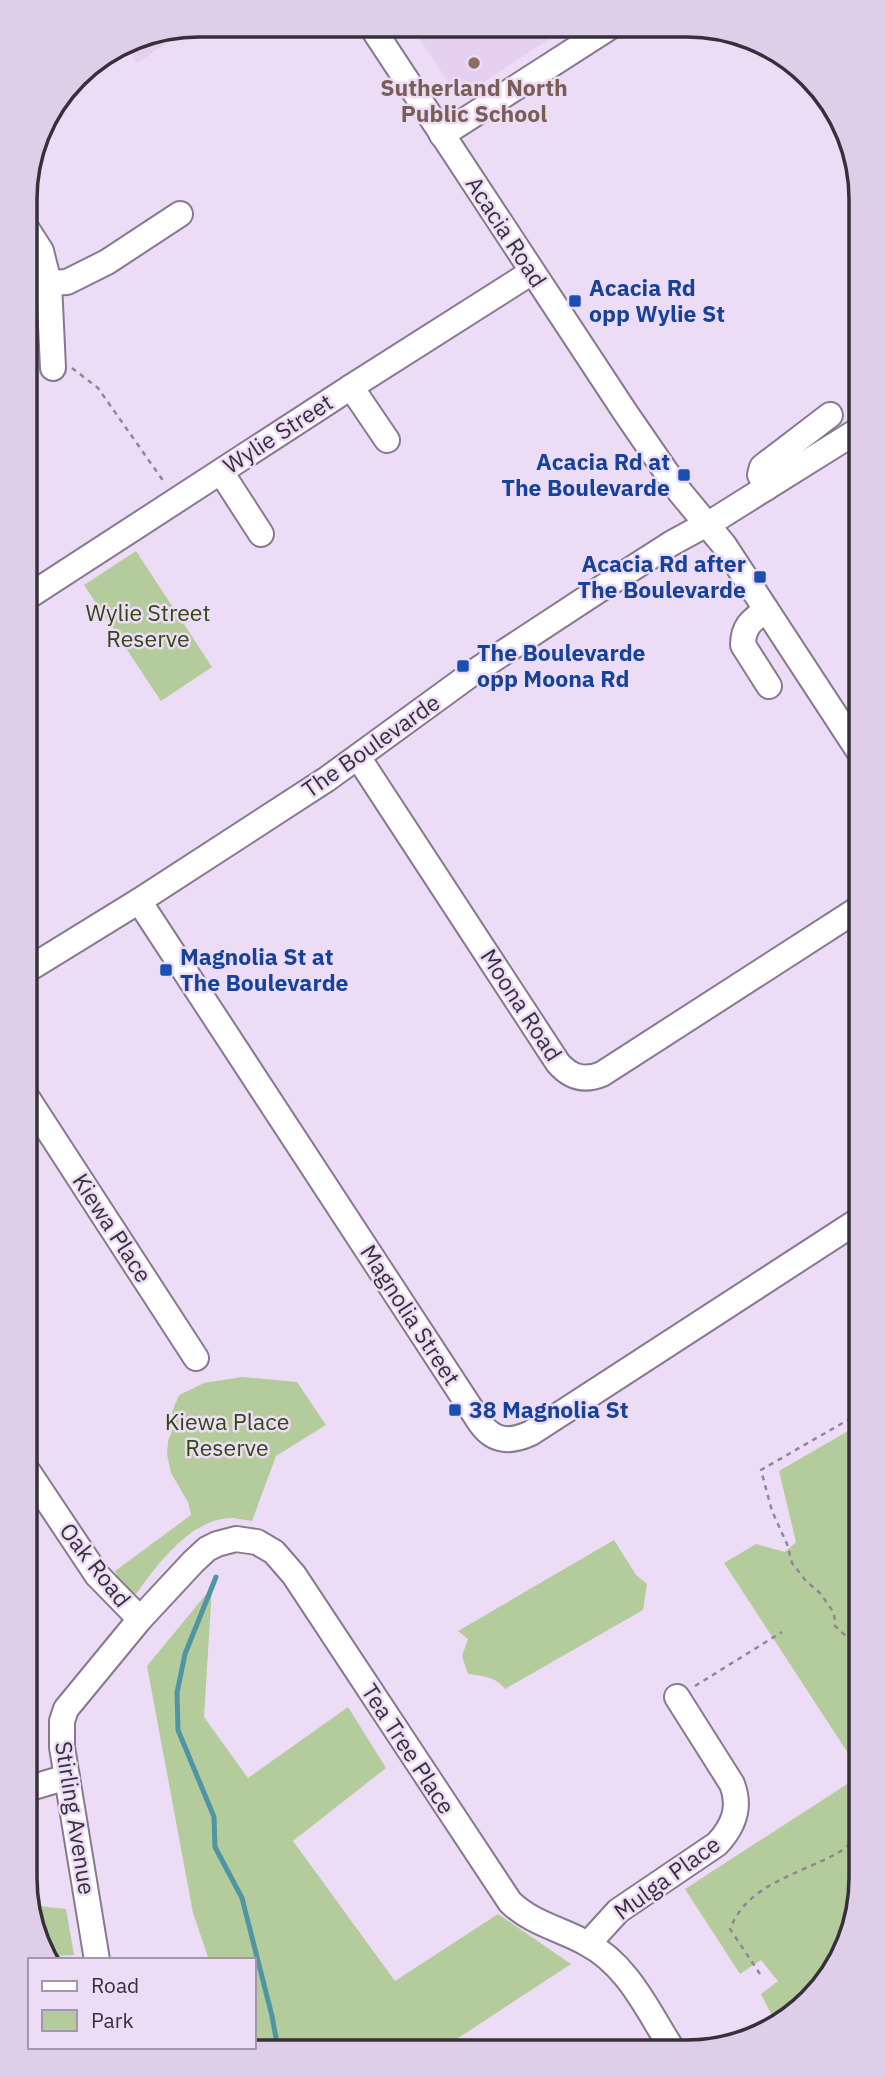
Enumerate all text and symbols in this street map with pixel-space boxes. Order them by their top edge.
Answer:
marker: Sutherland North Public School [466,55,482,71]
place label: Sutherland North Public School [380,72,568,128]
street label: Acacia Road [460,170,554,293]
place label: Acacia Rd opp Wylie St [589,272,725,328]
marker: Acacia Rd opp Wylie St [567,293,583,309]
street label: Wylie Street [217,387,338,480]
place label: Acacia Rd at The Boulevarde [501,446,670,502]
marker: Acacia Rd at The Boulevarde [676,467,692,483]
place label: Acacia Rd after The Boulevarde [577,548,746,604]
marker: Acacia Rd after The Boulevarde [752,569,768,585]
park label: Wylie Street Reserve [85,597,211,653]
place label: The Boulevarde opp Moona Rd [477,637,646,693]
marker: The Boulevarde opp Moona Rd [455,658,471,674]
street label: The Boulevarde [296,687,445,804]
place label: Magnolia St at The Boulevarde [180,941,349,997]
street label: Moona Road [474,943,569,1066]
marker: Magnolia St at The Boulevarde [158,962,174,978]
street label: Kiewa Place [66,1167,159,1288]
street label: Magnolia Street [354,1238,467,1390]
place label: 38 Magnolia St [469,1394,629,1424]
marker: 38 Magnolia St [447,1402,463,1418]
park label: Kiewa Place Reserve [165,1406,289,1462]
street label: Oak Road [53,1516,138,1613]
street label: Tea Tree Place [356,1678,462,1819]
street label: Stirling Avenue [49,1739,103,1897]
street label: Mulga Place [607,1829,726,1926]
legend [28,1958,256,2049]
text: Road [91,1971,139,1999]
text: Park [91,2006,134,2034]

